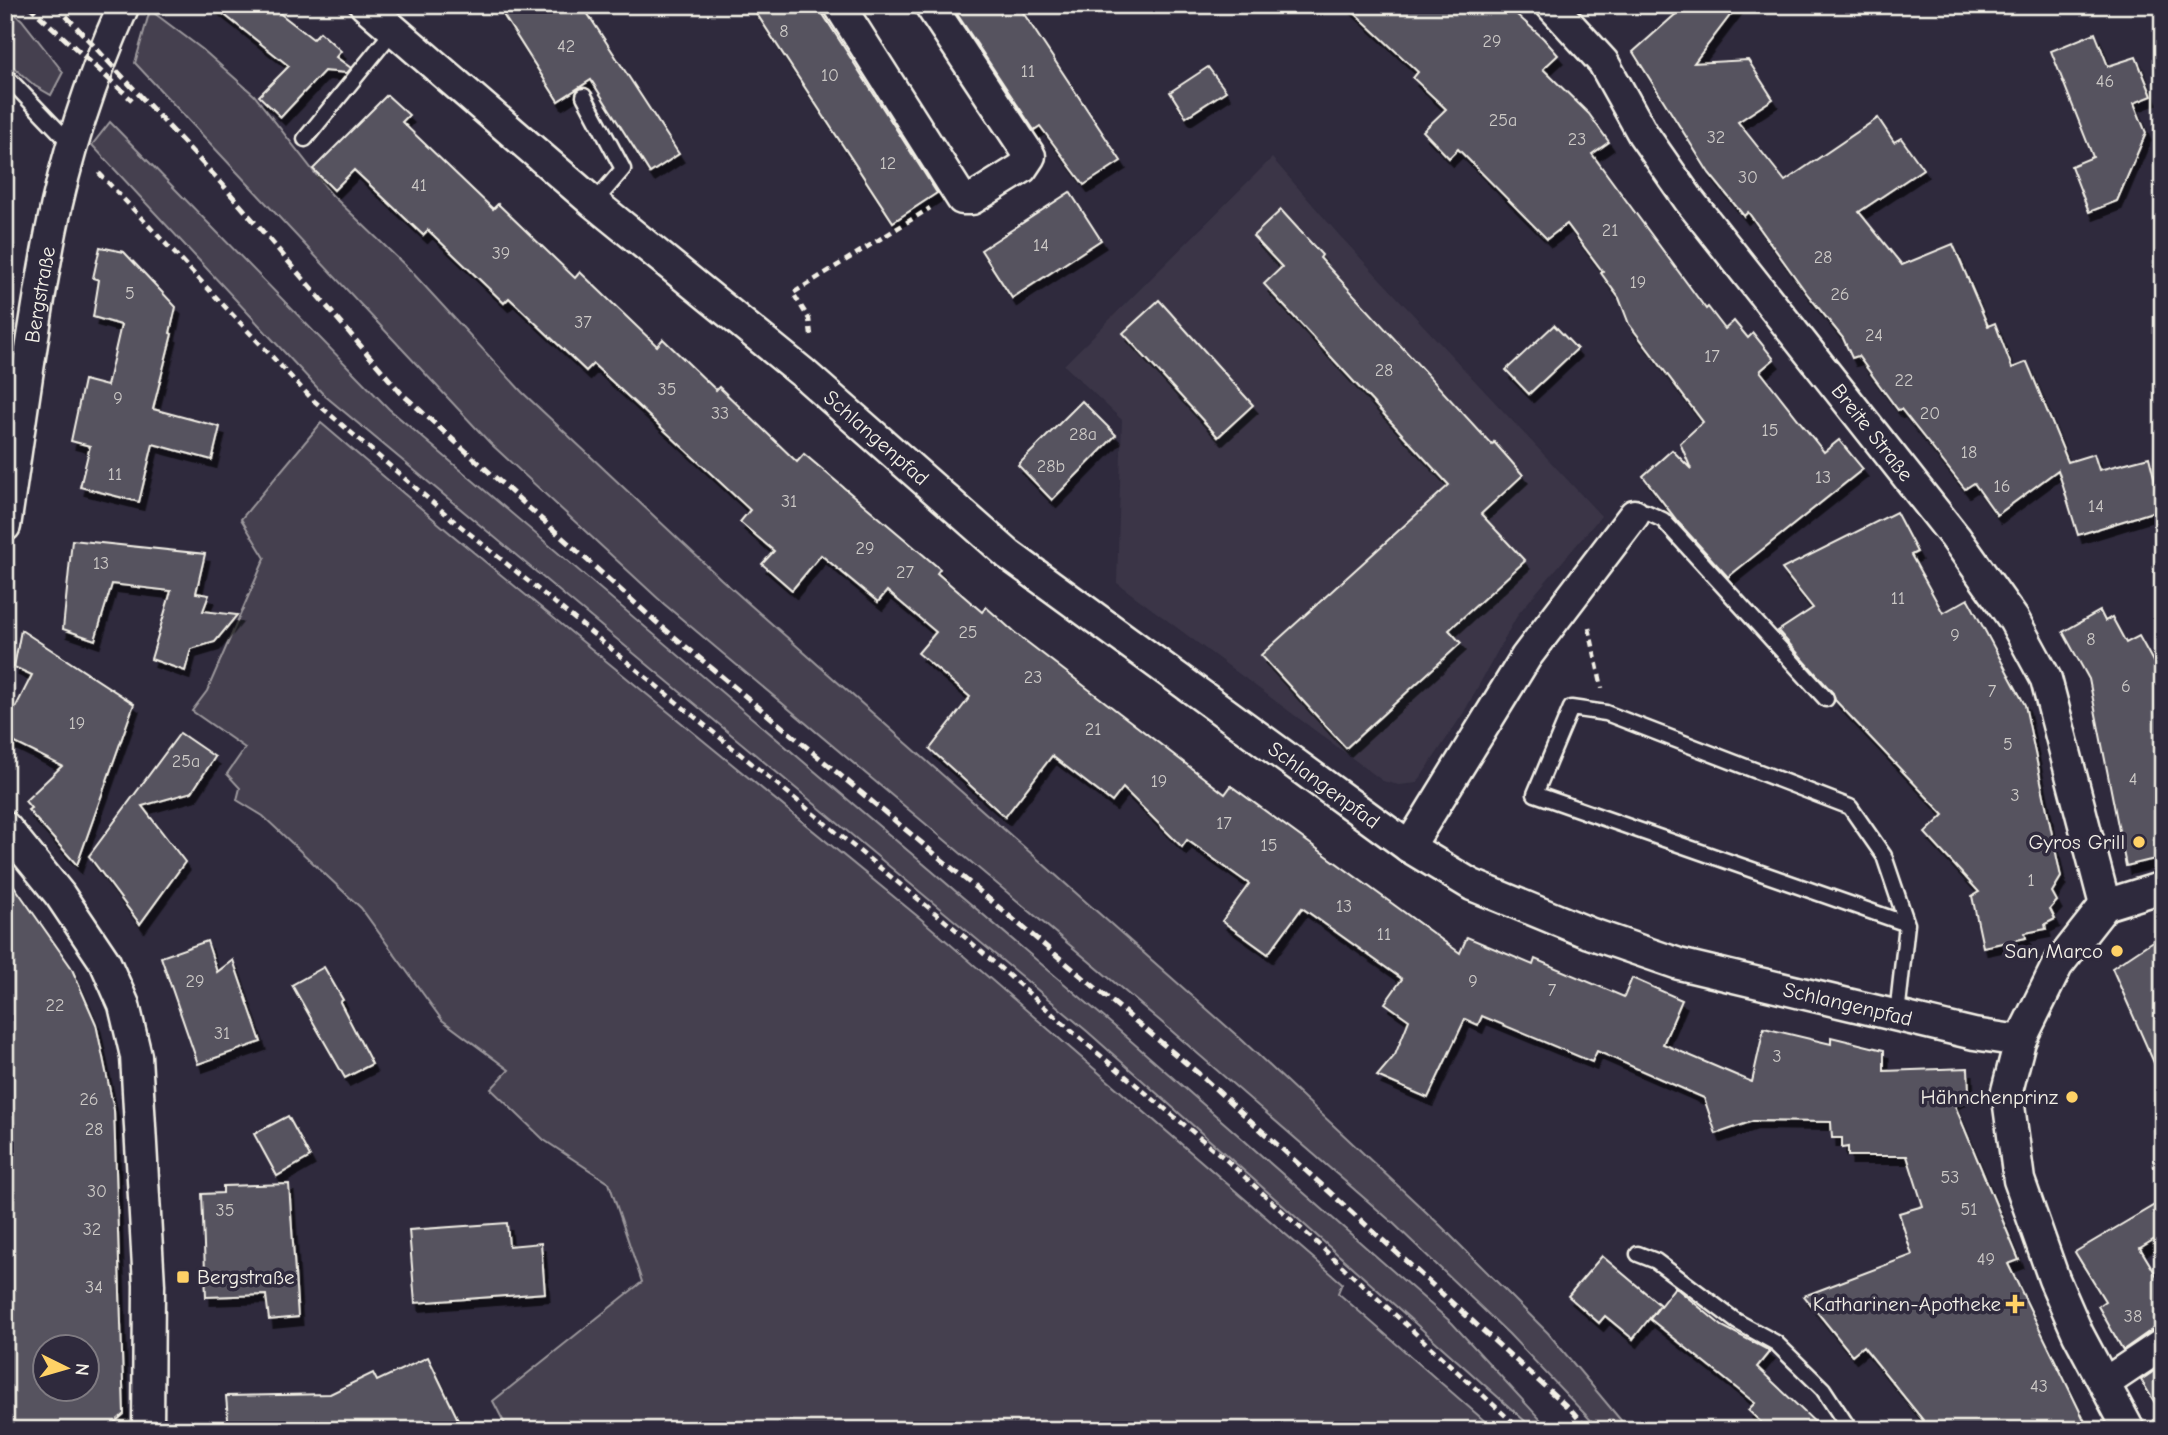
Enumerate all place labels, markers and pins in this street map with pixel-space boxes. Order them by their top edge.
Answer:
place label: Gyros Grill [2029,830,2125,854]
marker: Gyros Grill [2131,834,2147,850]
place label: San Marco [2005,939,2103,963]
marker: San Marco [2109,943,2125,959]
place label: Hähnchenprinz [1921,1085,2058,1109]
marker: Hähnchenprinz [2064,1089,2080,1105]
place label: Bergstraße [197,1265,294,1289]
marker: Bergstraße [175,1269,191,1285]
place label: Katharinen-Apotheke [1813,1292,2001,1316]
marker: Katharinen-Apotheke [2007,1296,2023,1312]

